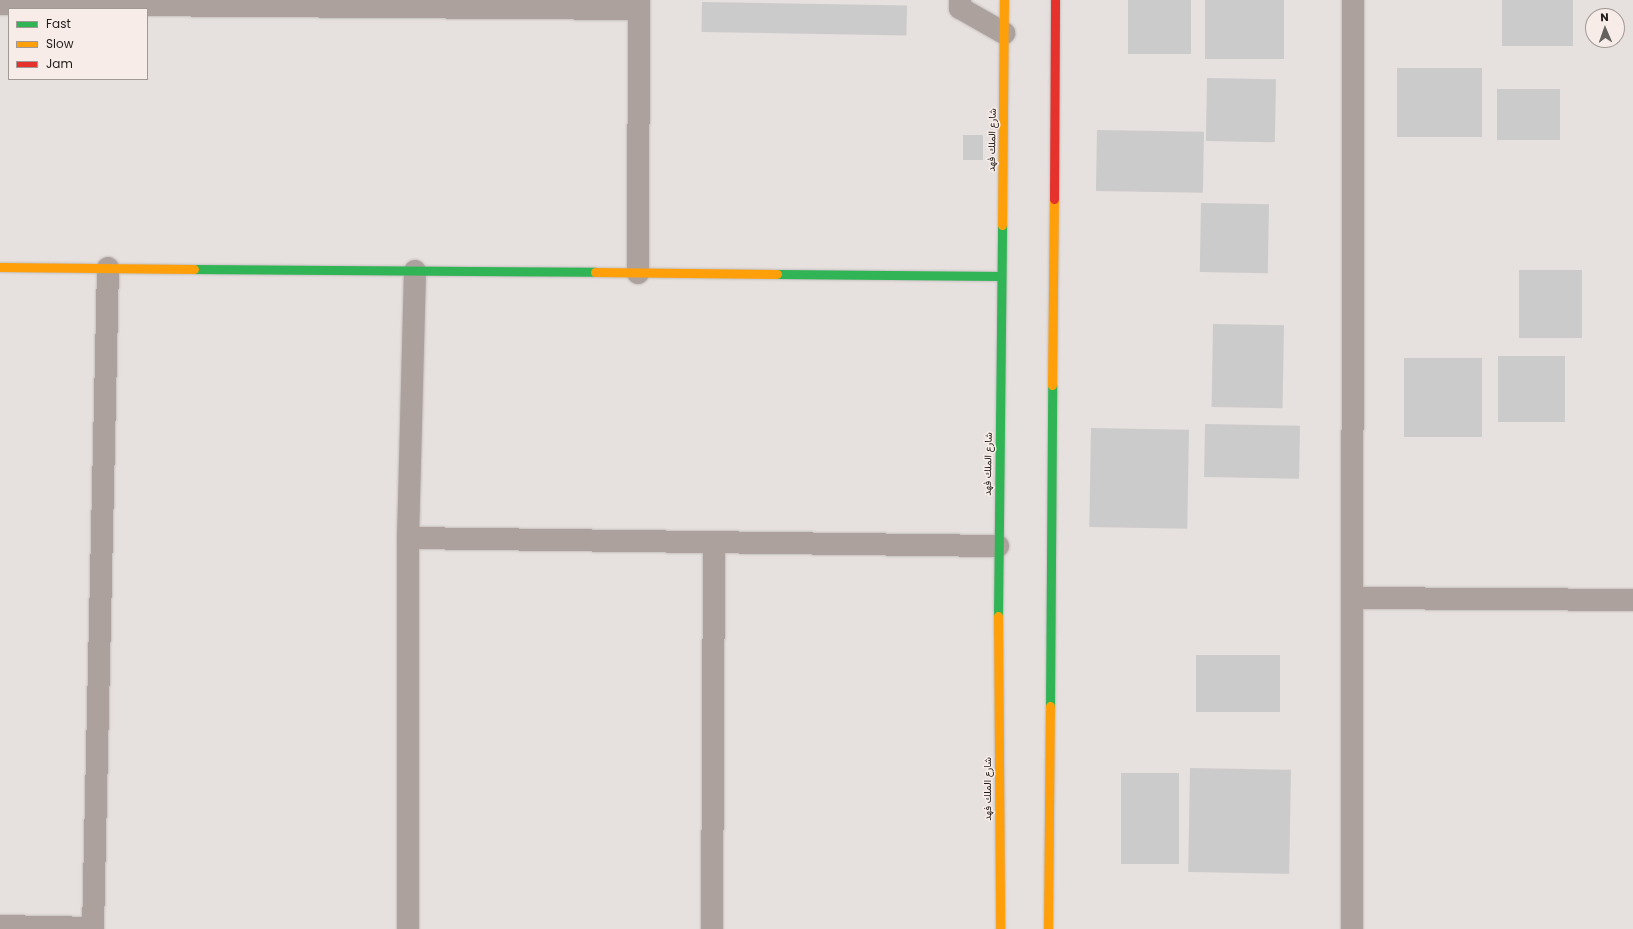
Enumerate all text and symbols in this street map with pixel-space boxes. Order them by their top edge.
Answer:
legend [8,8,148,80]
north arrow [1585,8,1625,48]
text: N [1600,9,1609,25]
text: Fast [46,15,71,32]
text: Slow [46,35,74,52]
text: Jam [46,55,73,72]
street label: شارع الملك فهد [985,108,999,172]
street label: شارع الملك فهد [981,432,995,496]
street label: شارع الملك فهد [982,757,994,821]

